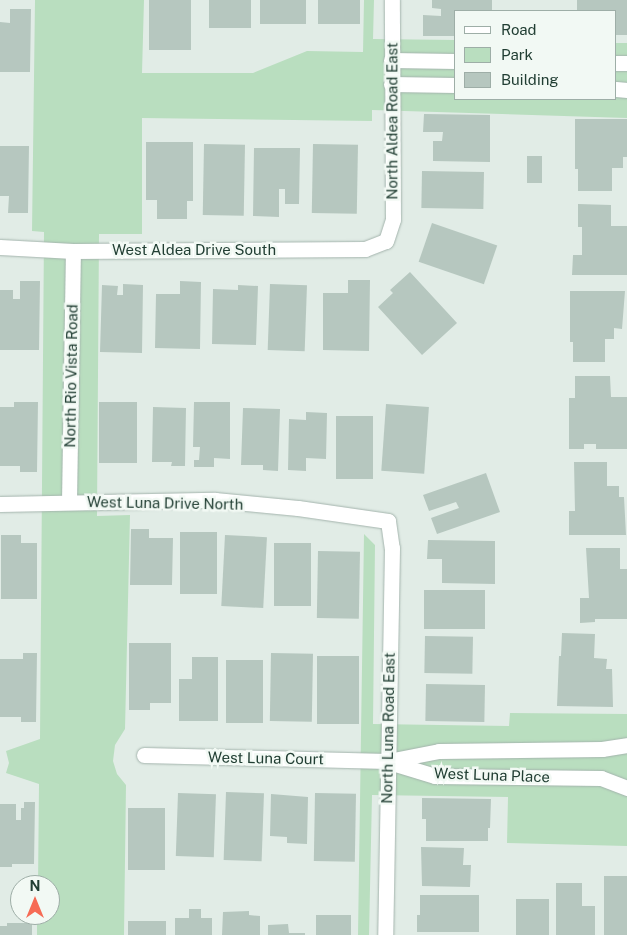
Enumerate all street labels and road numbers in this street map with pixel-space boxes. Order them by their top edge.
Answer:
street label: North Aldea Road East [383,42,401,200]
street label: West Aldea Drive South [112,241,276,259]
street label: North Rio Vista Road [61,304,81,448]
street label: West Luna Drive North [87,493,243,513]
street label: North Luna Road East [378,652,398,804]
street label: West Luna Court [208,748,324,768]
street label: West Luna Place [434,764,550,786]

